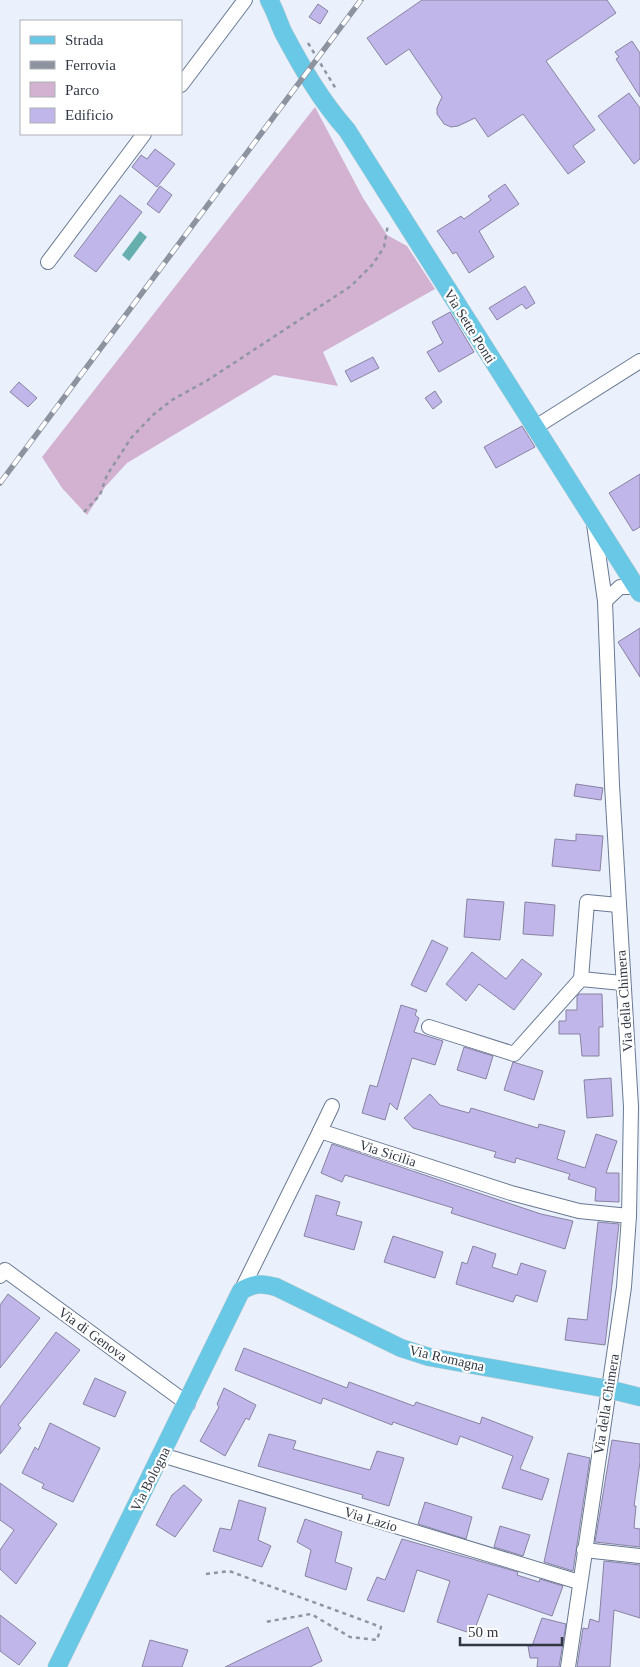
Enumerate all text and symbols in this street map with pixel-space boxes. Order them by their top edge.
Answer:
legend [20,20,182,135]
text: Strada [65,32,104,48]
text: Ferrovia [65,57,116,73]
text: Parco [65,82,99,98]
text: Edificio [65,107,113,123]
street label: Via Sette Ponti [441,287,498,366]
street label: Via della Chimera [613,949,636,1052]
street label: Via Sicilia [358,1137,419,1170]
street label: Via di Genova [56,1305,130,1365]
street label: Via Romagna [408,1343,487,1375]
street label: Via della Chimera [591,1352,622,1456]
street label: Via Bologna [128,1444,173,1514]
street label: Via Lazio [342,1504,399,1535]
scale bar [460,1614,562,1646]
text: 50 m [468,1624,499,1640]

